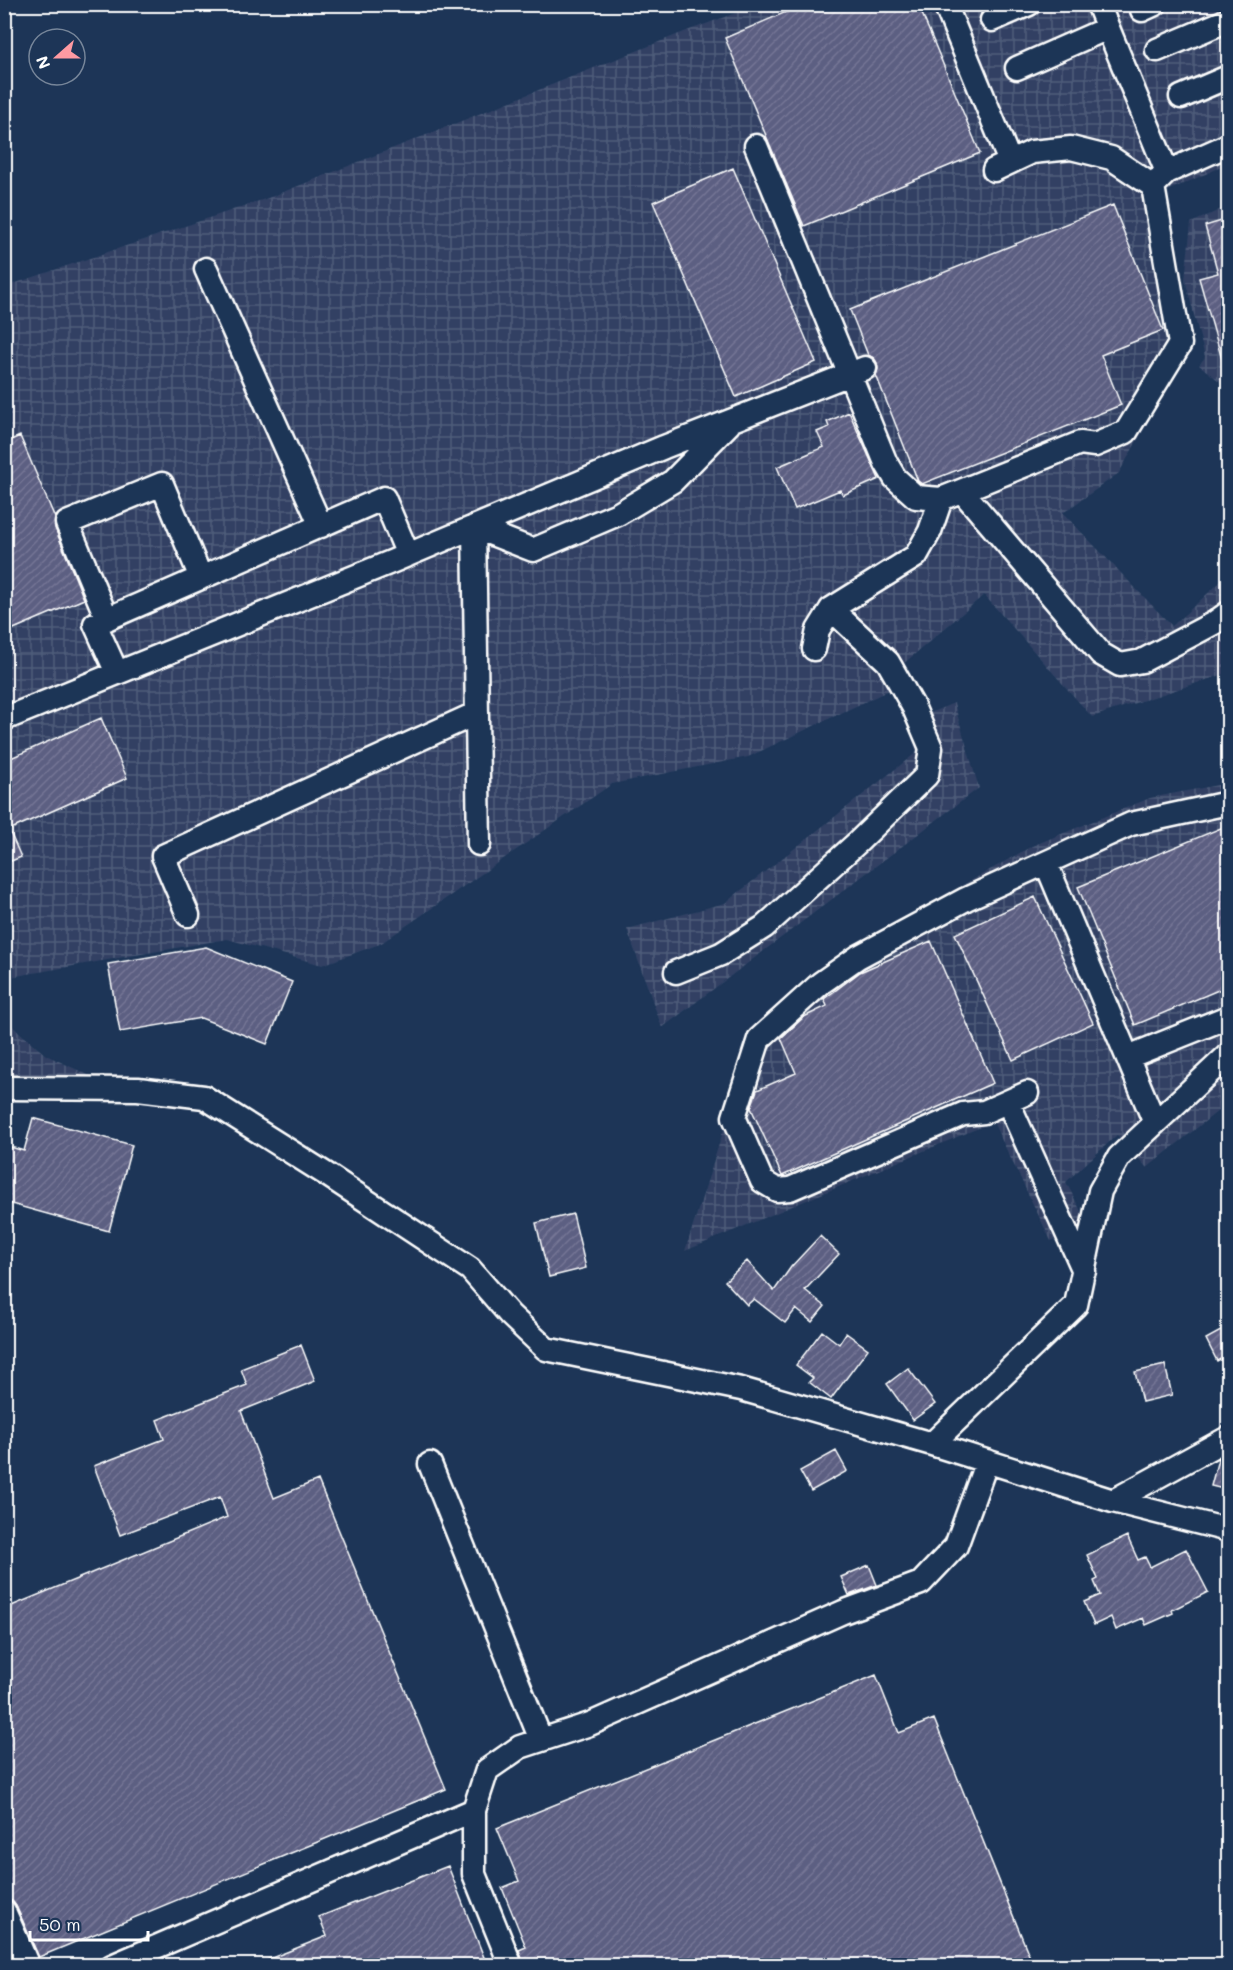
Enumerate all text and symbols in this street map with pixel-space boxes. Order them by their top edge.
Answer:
north arrow [27,27,87,87]
text: N [31,53,55,72]
scale bar [30,1904,148,1942]
text: 50 m [39,1912,81,1936]

